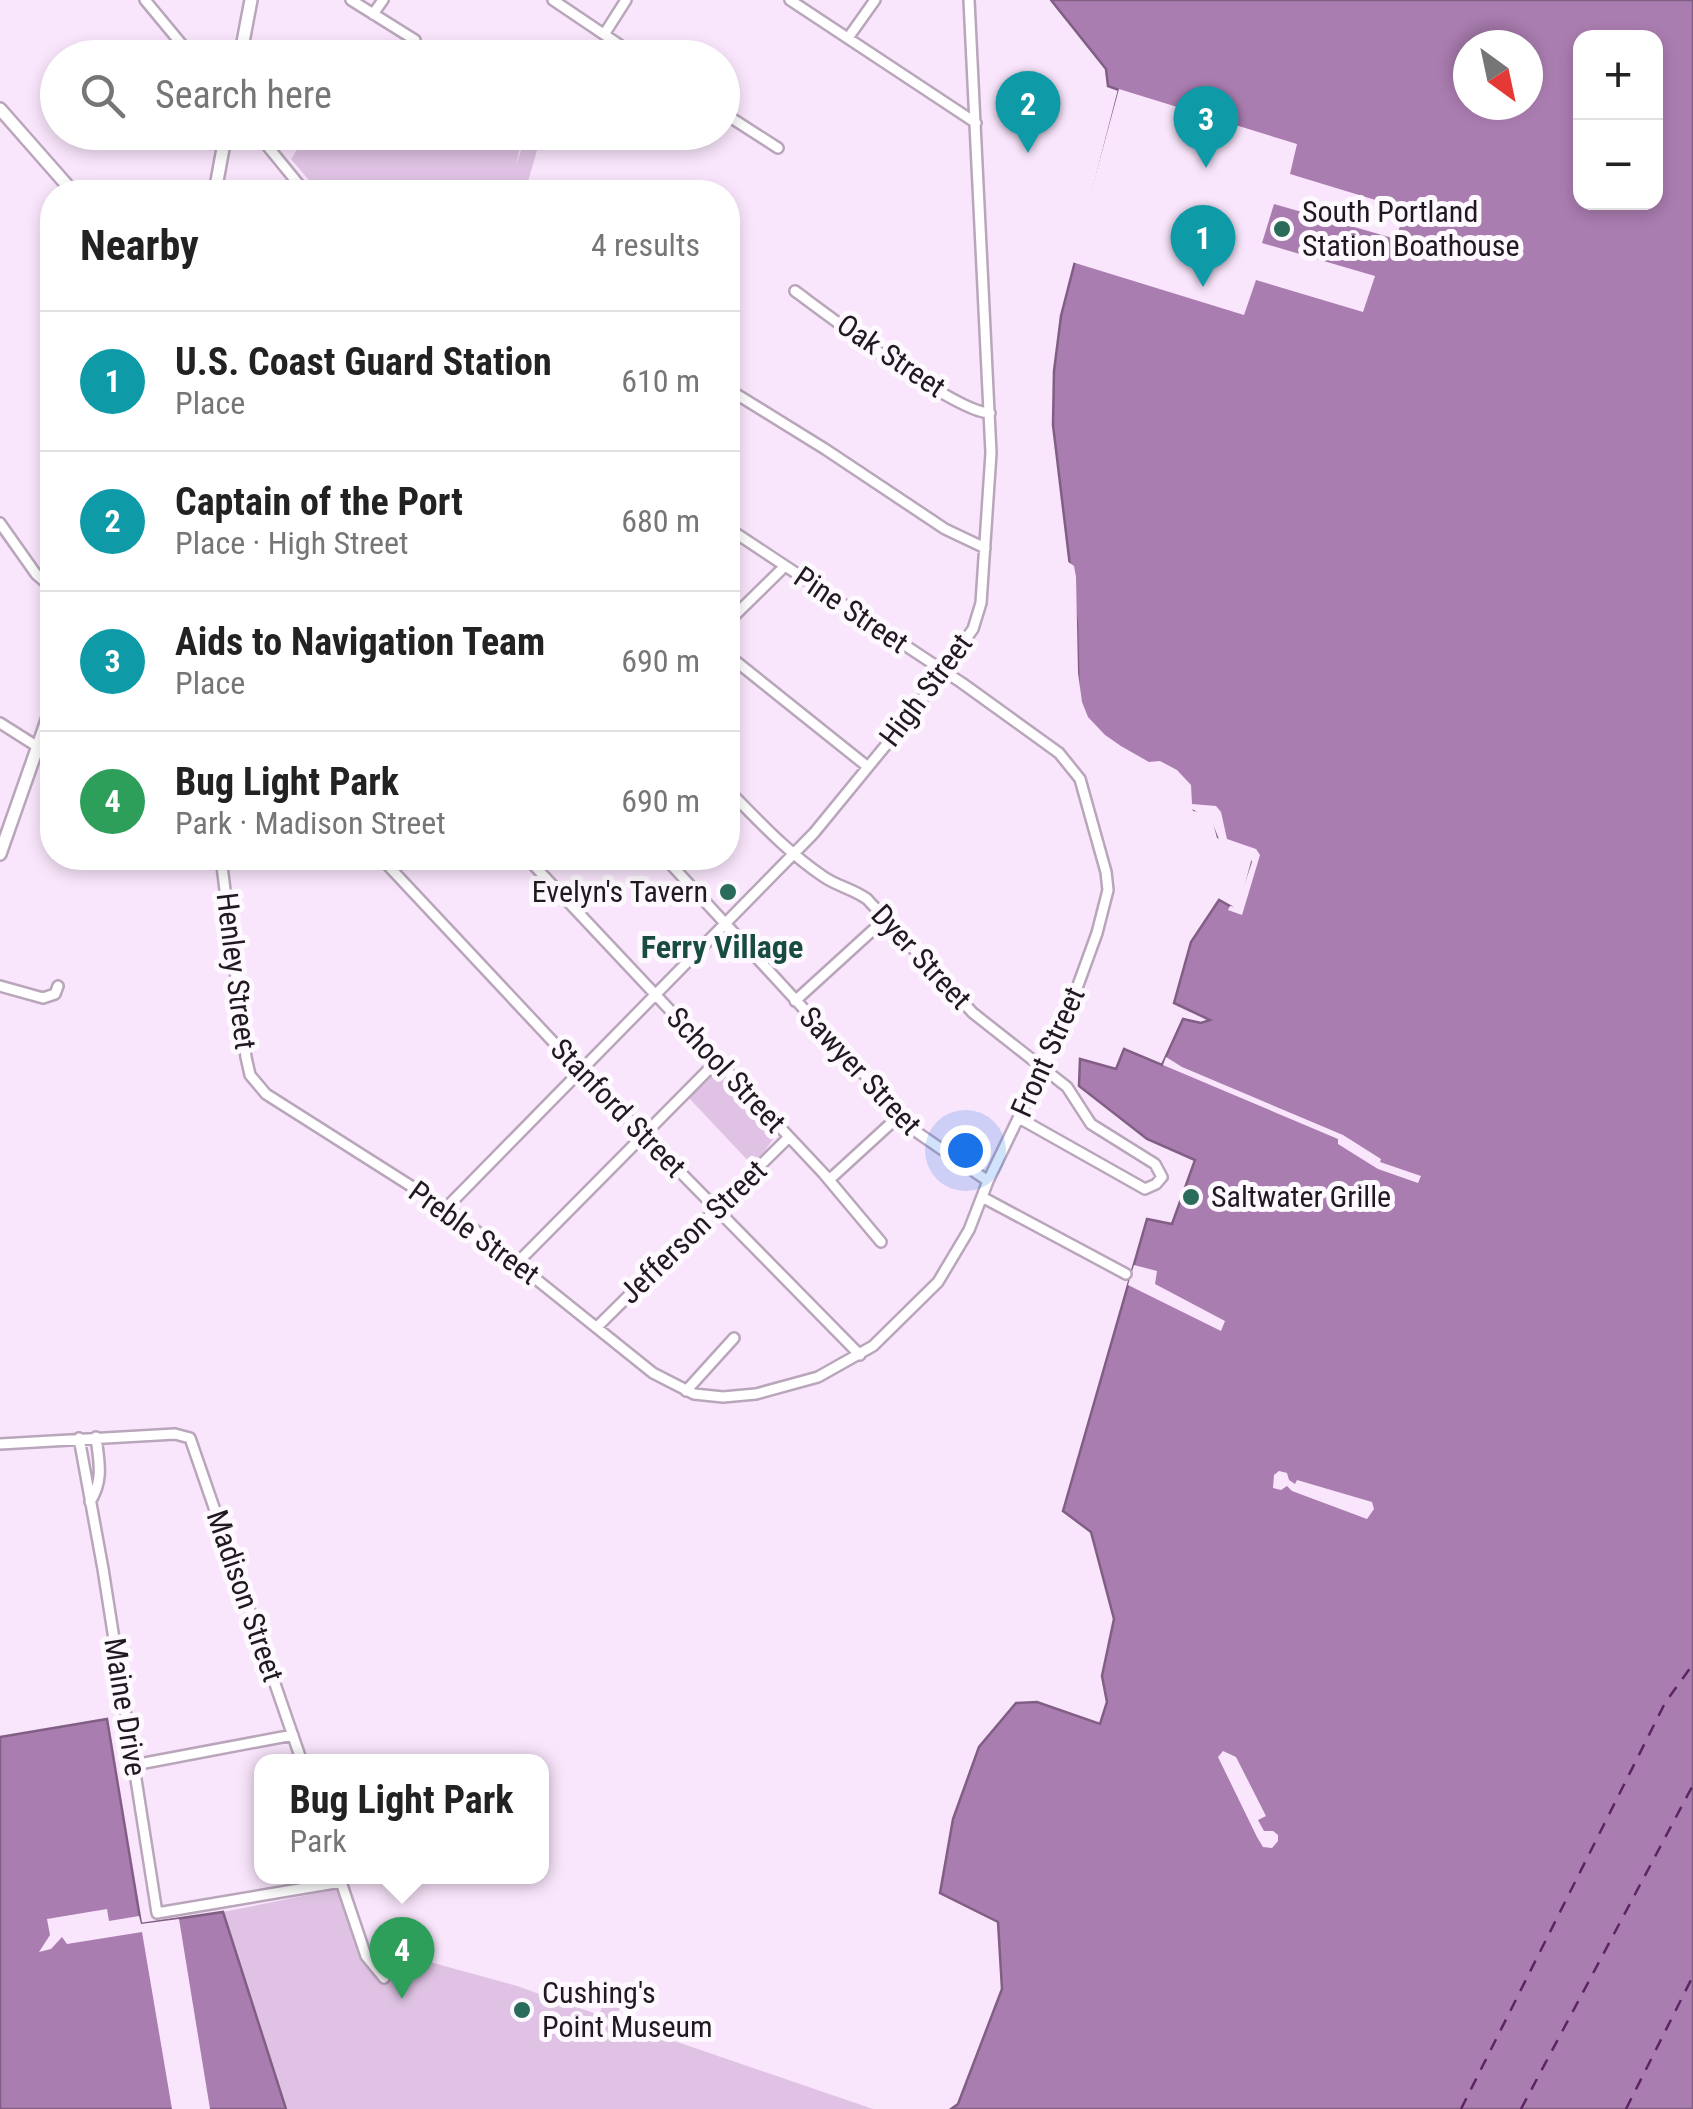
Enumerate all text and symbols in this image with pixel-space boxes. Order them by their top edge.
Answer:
north arrow [1453,30,1543,120]
map controls [1573,30,1663,210]
button: + [1573,30,1663,120]
search box [40,40,740,150]
icon: search [75,68,130,123]
pin: 2 [996,70,1060,153]
text: Search here [155,73,332,117]
pin: 3 [1174,86,1238,168]
button: − [1573,120,1663,210]
place label: South Portland Station Boathouse [1302,194,1520,263]
pin: 1 [1170,204,1236,287]
marker: South Portland Station Boathouse [1271,218,1293,240]
text: Nearby [80,221,199,270]
text: 4 results [591,226,700,264]
street label: Oak Street [830,307,952,405]
text: U.S. Coast Guard Station [175,340,552,384]
text: 1 [104,362,121,400]
text: 610 m [621,362,700,400]
text: Place [175,384,245,422]
text: Captain of the Port [175,480,463,524]
text: 2 [104,502,121,540]
text: 680 m [621,502,700,540]
text: Place · High Street [175,524,408,562]
street label: Pine Street [788,559,915,660]
text: Aids to Navigation Team [175,620,545,664]
street label: High Street [872,626,979,753]
text: 3 [104,642,121,680]
text: 690 m [621,642,700,680]
text: Place [175,664,245,702]
text: Bug Light Park [175,760,399,804]
text: 4 [104,782,121,820]
text: 690 m [621,782,700,820]
text: Park · Madison Street [175,804,446,842]
place label: Evelyn's Tavern [532,874,708,909]
marker: Evelyn's Tavern [717,881,739,903]
street label: Henley Street [210,891,263,1051]
street label: Dyer Street [864,897,978,1016]
district label: Ferry Village [641,928,803,966]
street label: Front Street [1003,981,1092,1122]
street label: Sawyer Street [792,999,928,1142]
street label: School Street [660,1000,793,1139]
street label: Stanford Street [544,1031,693,1184]
your location [940,1125,991,1176]
street label: Jefferson Street [612,1153,773,1311]
street label: Preble Street [402,1174,546,1292]
place label: Saltwater Grille [1211,1179,1391,1214]
marker: Saltwater Grille [1180,1186,1202,1208]
street label: Madison Street [200,1505,291,1686]
street label: Maine Drive [97,1635,154,1778]
popup [254,1754,549,1884]
text: Bug Light Park [290,1778,513,1822]
text: Park [290,1822,347,1860]
pin: 4 [370,1916,434,1999]
place label: Cushing's Point Museum [542,1975,713,2044]
marker: Cushing's Point Museum [511,1999,533,2021]

